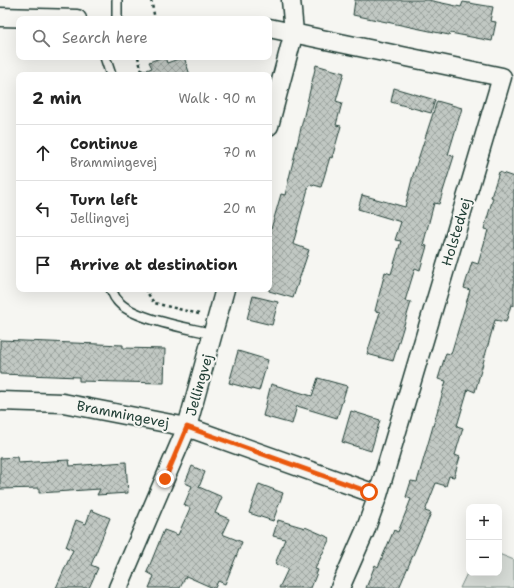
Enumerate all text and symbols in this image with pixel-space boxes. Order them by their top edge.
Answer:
search box [16,16,272,60]
icon: search [30,27,52,49]
text: Search here [62,28,148,48]
text: 2 min [32,87,82,109]
text: Walk · 90 m [178,90,256,107]
text: Continue [70,134,138,154]
icon: ahead [32,142,54,164]
text: 70 m [222,144,256,161]
text: Brammingevej [70,154,157,171]
text: Turn left [70,190,138,210]
street label: Holstedvej [437,196,475,268]
icon: left [32,198,54,220]
text: 20 m [223,200,256,217]
text: Jellingvej [70,210,129,227]
icon: arrive [32,254,54,276]
text: Arrive at destination [70,255,238,275]
street label: Jellingvej [182,352,216,418]
street label: Brammingevej [75,396,171,432]
route end [156,470,174,488]
route start [360,483,378,501]
map controls [466,504,502,576]
button: + [466,504,502,540]
button: − [466,540,502,576]

